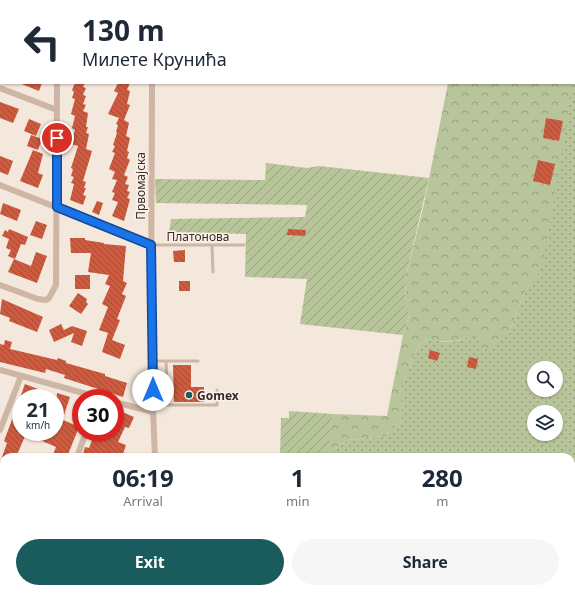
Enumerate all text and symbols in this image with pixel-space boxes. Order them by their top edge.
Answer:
text: 130 m [82,11,165,49]
icon: left [16,16,68,68]
text: Милете Крунића [82,47,227,71]
pin [40,121,74,155]
icon: arrive [46,127,68,149]
street label: Првомајска [132,152,149,220]
street label: Платонова [167,228,229,245]
map controls [527,361,563,441]
button: search [527,361,563,397]
position arrow [132,369,174,411]
place label: Gomex [197,387,239,404]
speed limit sign: 30 [72,389,124,441]
marker: Gomex [184,390,194,400]
text: 21 [27,396,49,423]
button: layers [527,405,563,441]
text: km/h [26,418,50,432]
text: 06:19 [112,461,174,494]
text: 1 [291,461,305,494]
text: 280 [422,461,463,494]
text: Arrival [123,492,163,510]
text: min [286,492,309,510]
text: m [436,492,448,510]
button: Exit [16,539,284,585]
button: Share [292,539,559,585]

